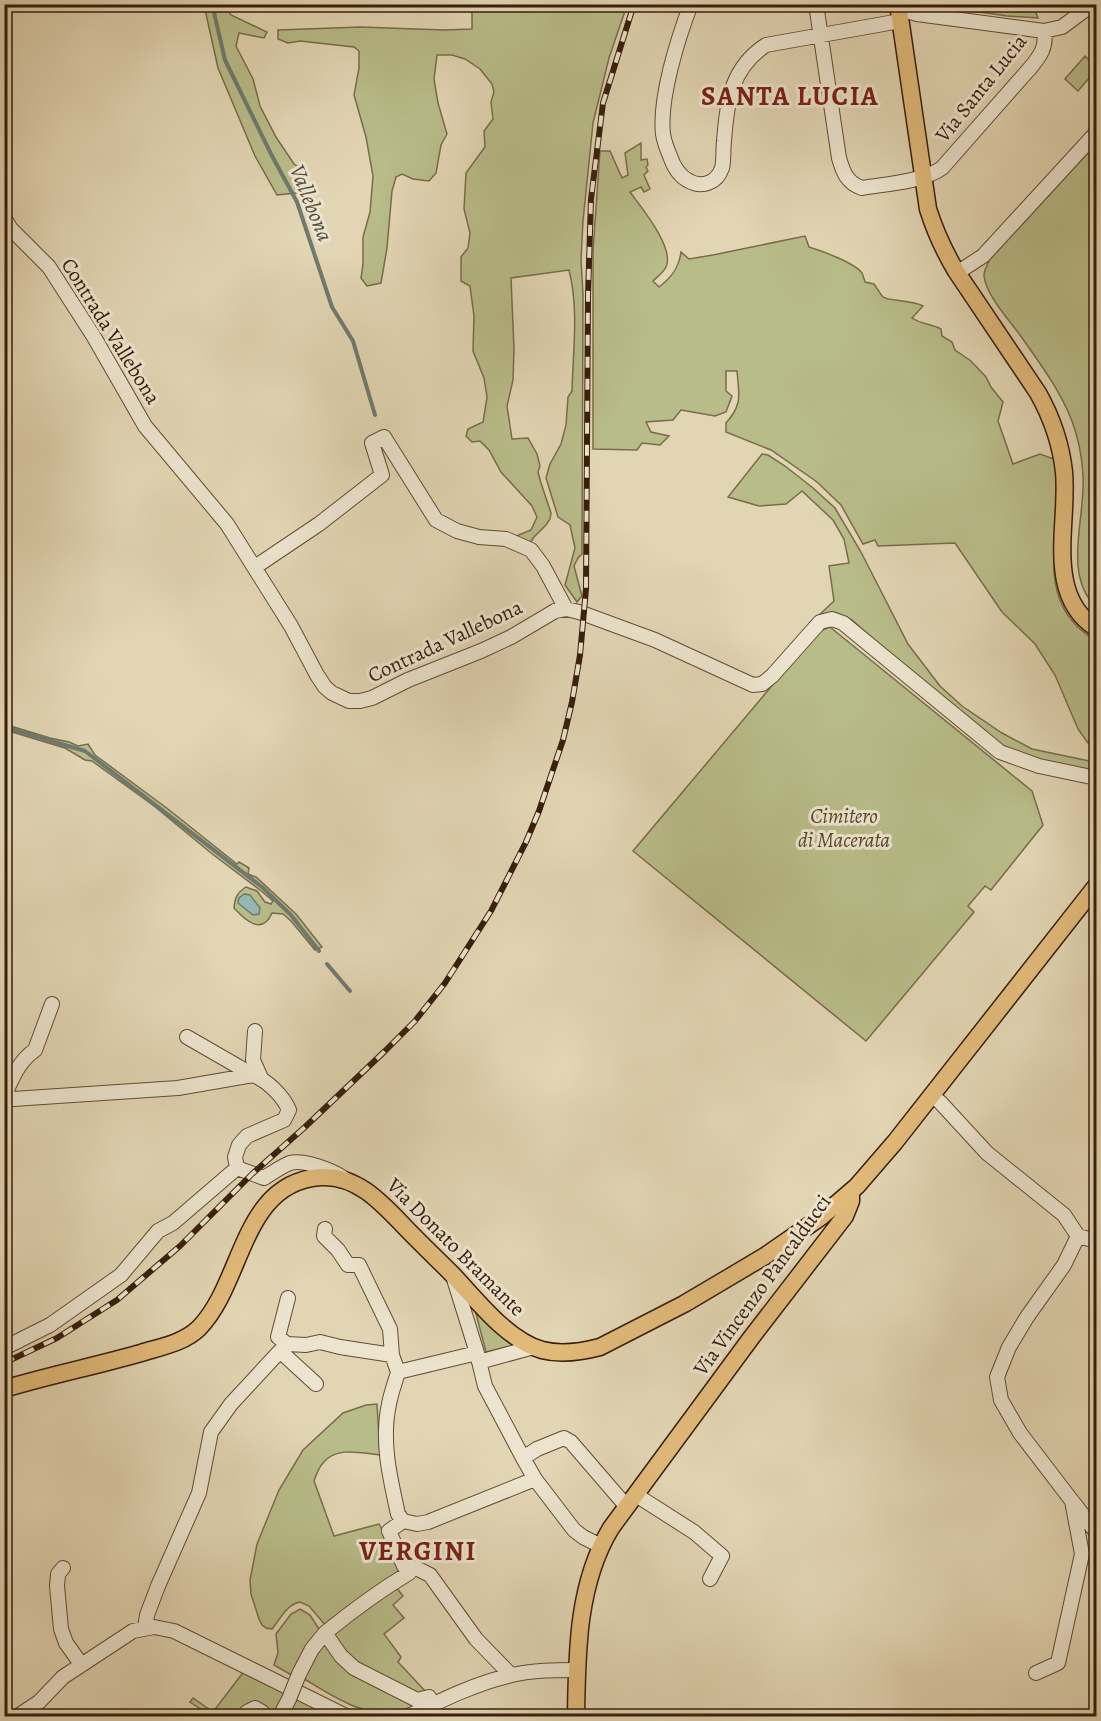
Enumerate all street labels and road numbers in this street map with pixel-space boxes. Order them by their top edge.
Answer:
street label: Via Santa Lucia [928,28,1033,149]
street label: Contrada Vallebona [55,253,167,410]
street label: Contrada Vallebona [363,593,527,689]
street label: Via Donato Bramante [380,1171,531,1322]
street label: Via Vincenzo Pancalducci [686,1189,837,1382]

